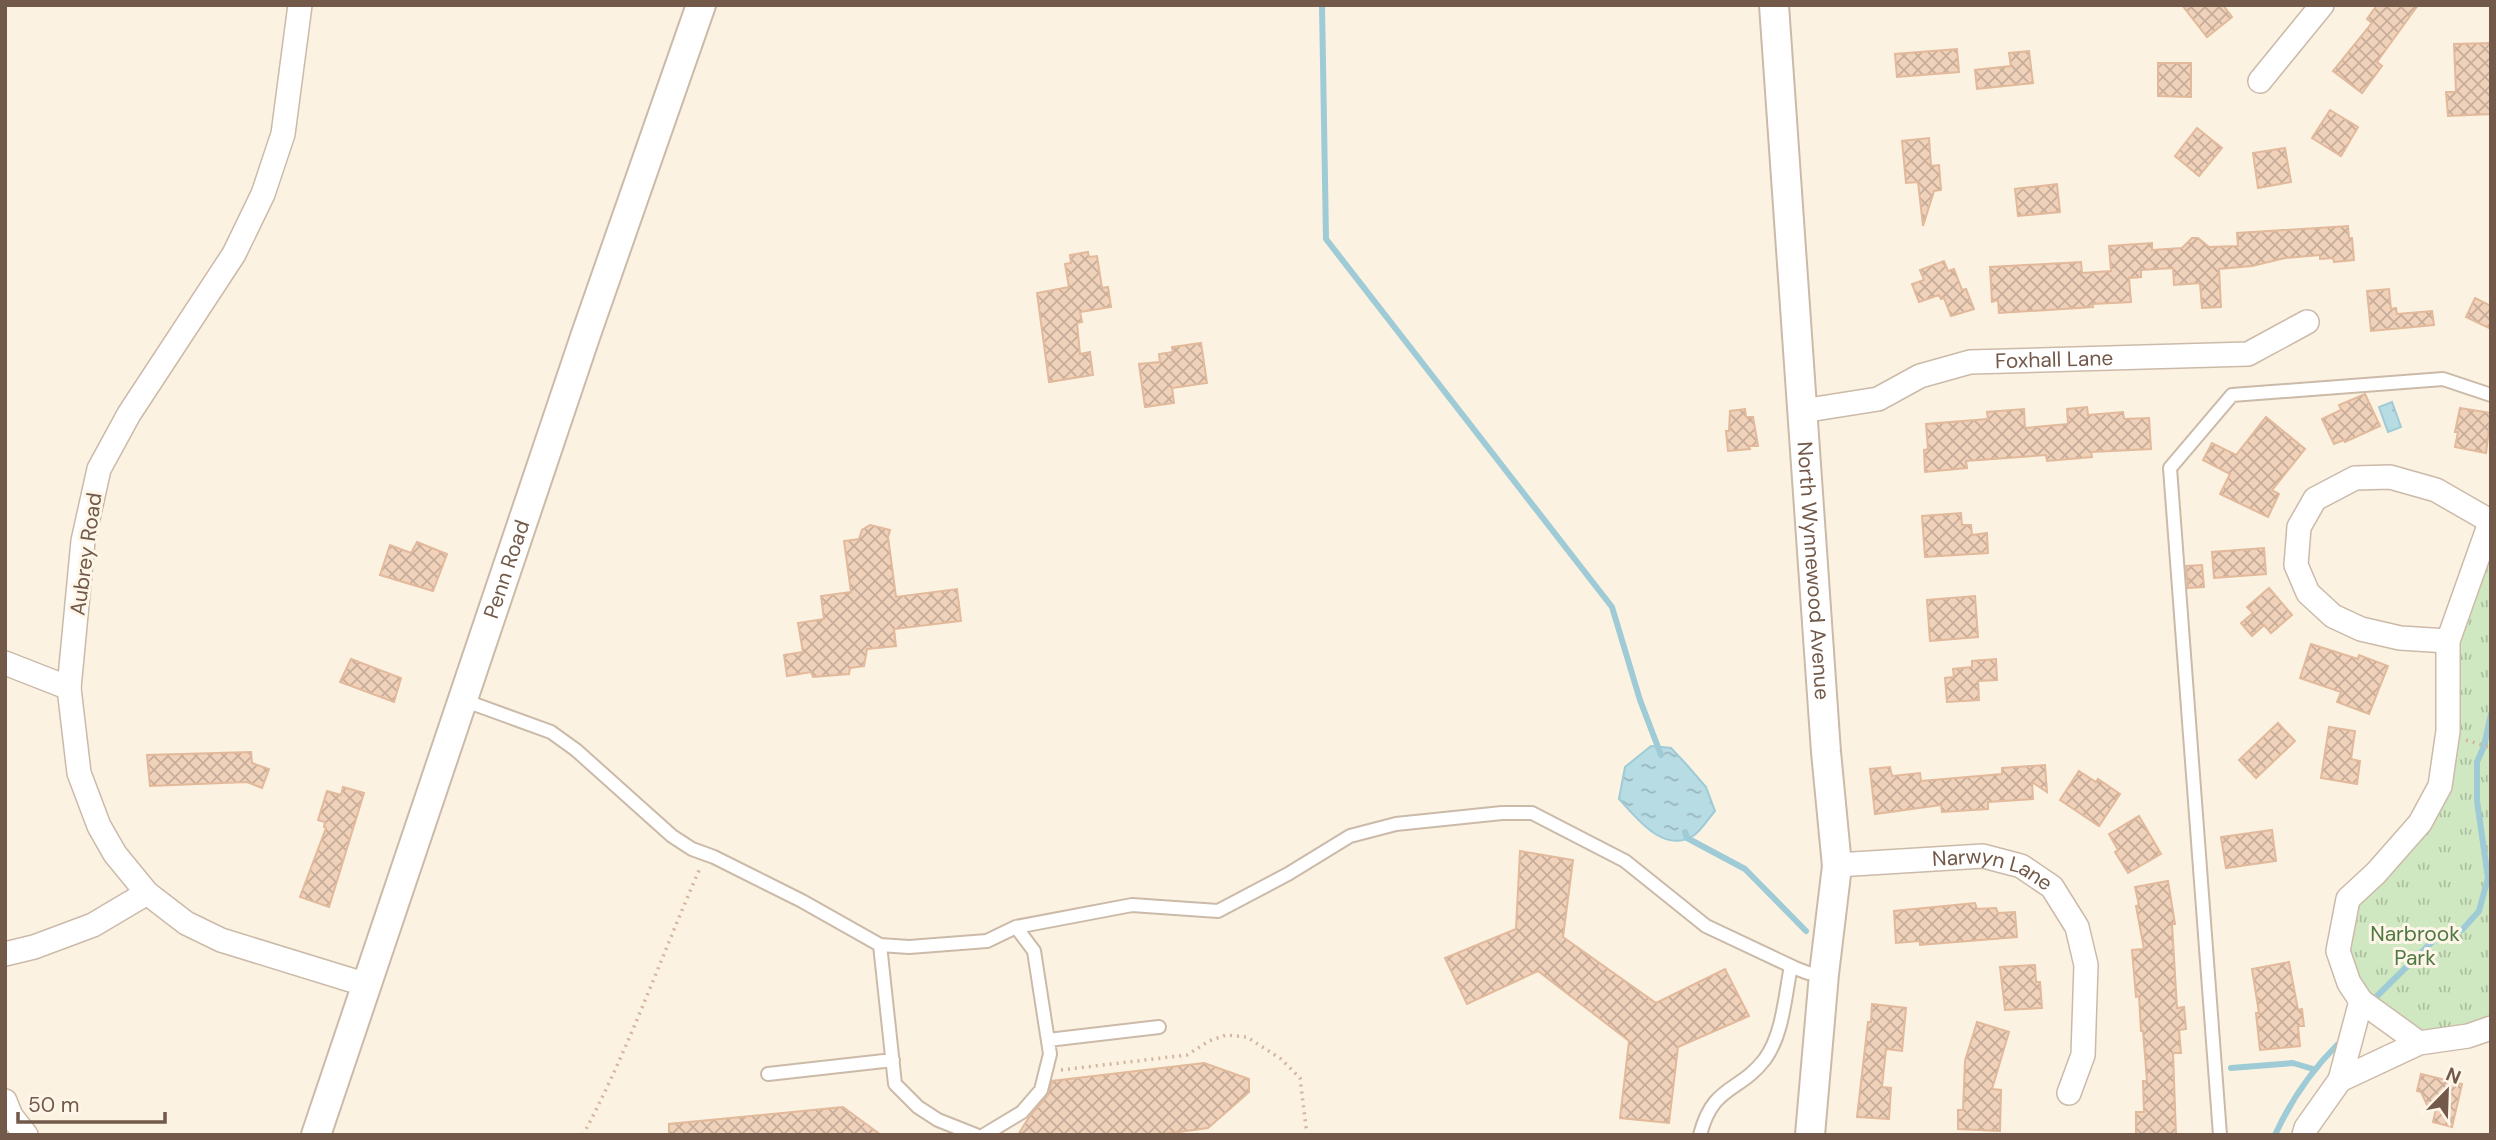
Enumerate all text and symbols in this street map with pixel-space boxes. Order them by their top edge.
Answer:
street label: Foxhall Lane [1995,344,2114,375]
street label: North Wynnewood Avenue [1790,440,1836,701]
street label: Aubrey Road [64,491,108,617]
street label: Penn Road [477,516,536,622]
street label: Narwyn Lane [1931,842,2058,897]
park label: Narbrook Park [2370,920,2460,972]
north arrow [2412,1056,2482,1126]
text: N [2442,1062,2465,1090]
scale bar [18,1080,164,1124]
text: 50 m [28,1091,79,1119]

